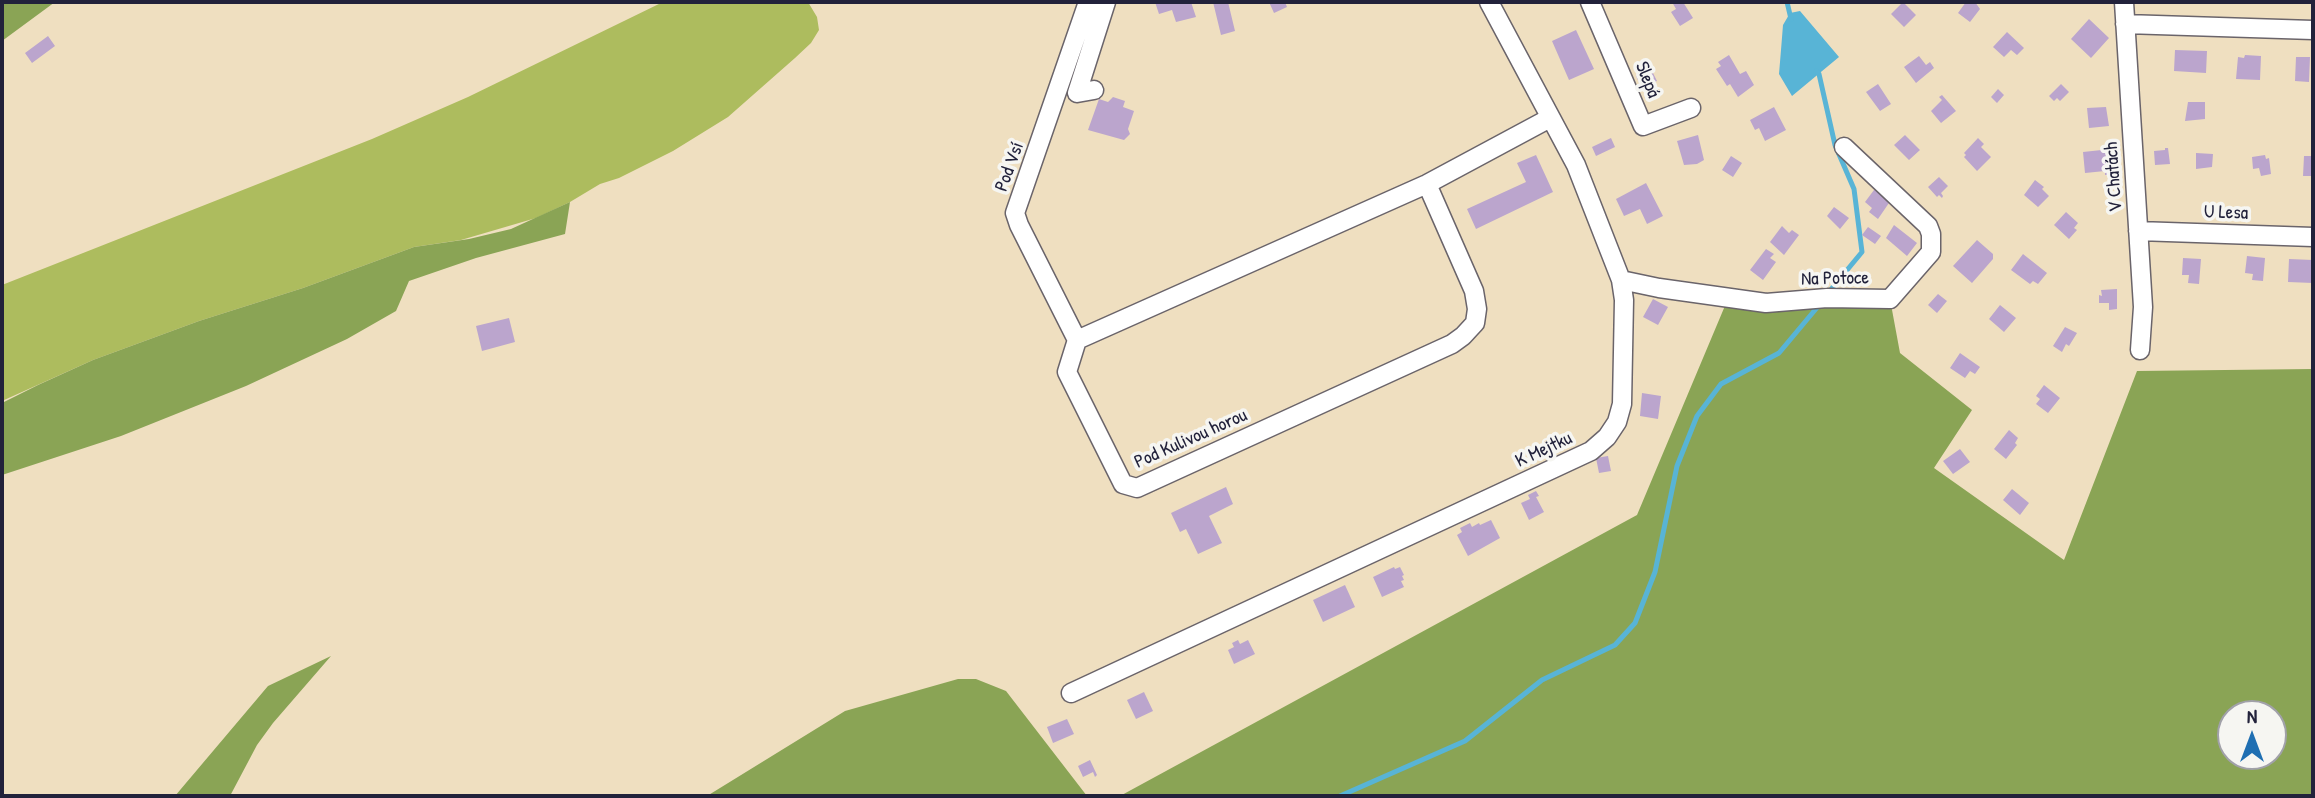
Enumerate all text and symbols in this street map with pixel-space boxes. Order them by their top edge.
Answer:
street label: Slepá [1630,59,1664,101]
street label: Pod Vsí [991,139,1029,195]
street label: V Chatách [2100,141,2128,213]
street label: U Lesa [2204,201,2248,225]
street label: Na Potoce [1801,267,1869,291]
street label: Pod Kulivou horou [1131,404,1251,474]
street label: K Mejtku [1512,427,1576,473]
north arrow [2217,700,2287,770]
text: N [2247,703,2257,729]

